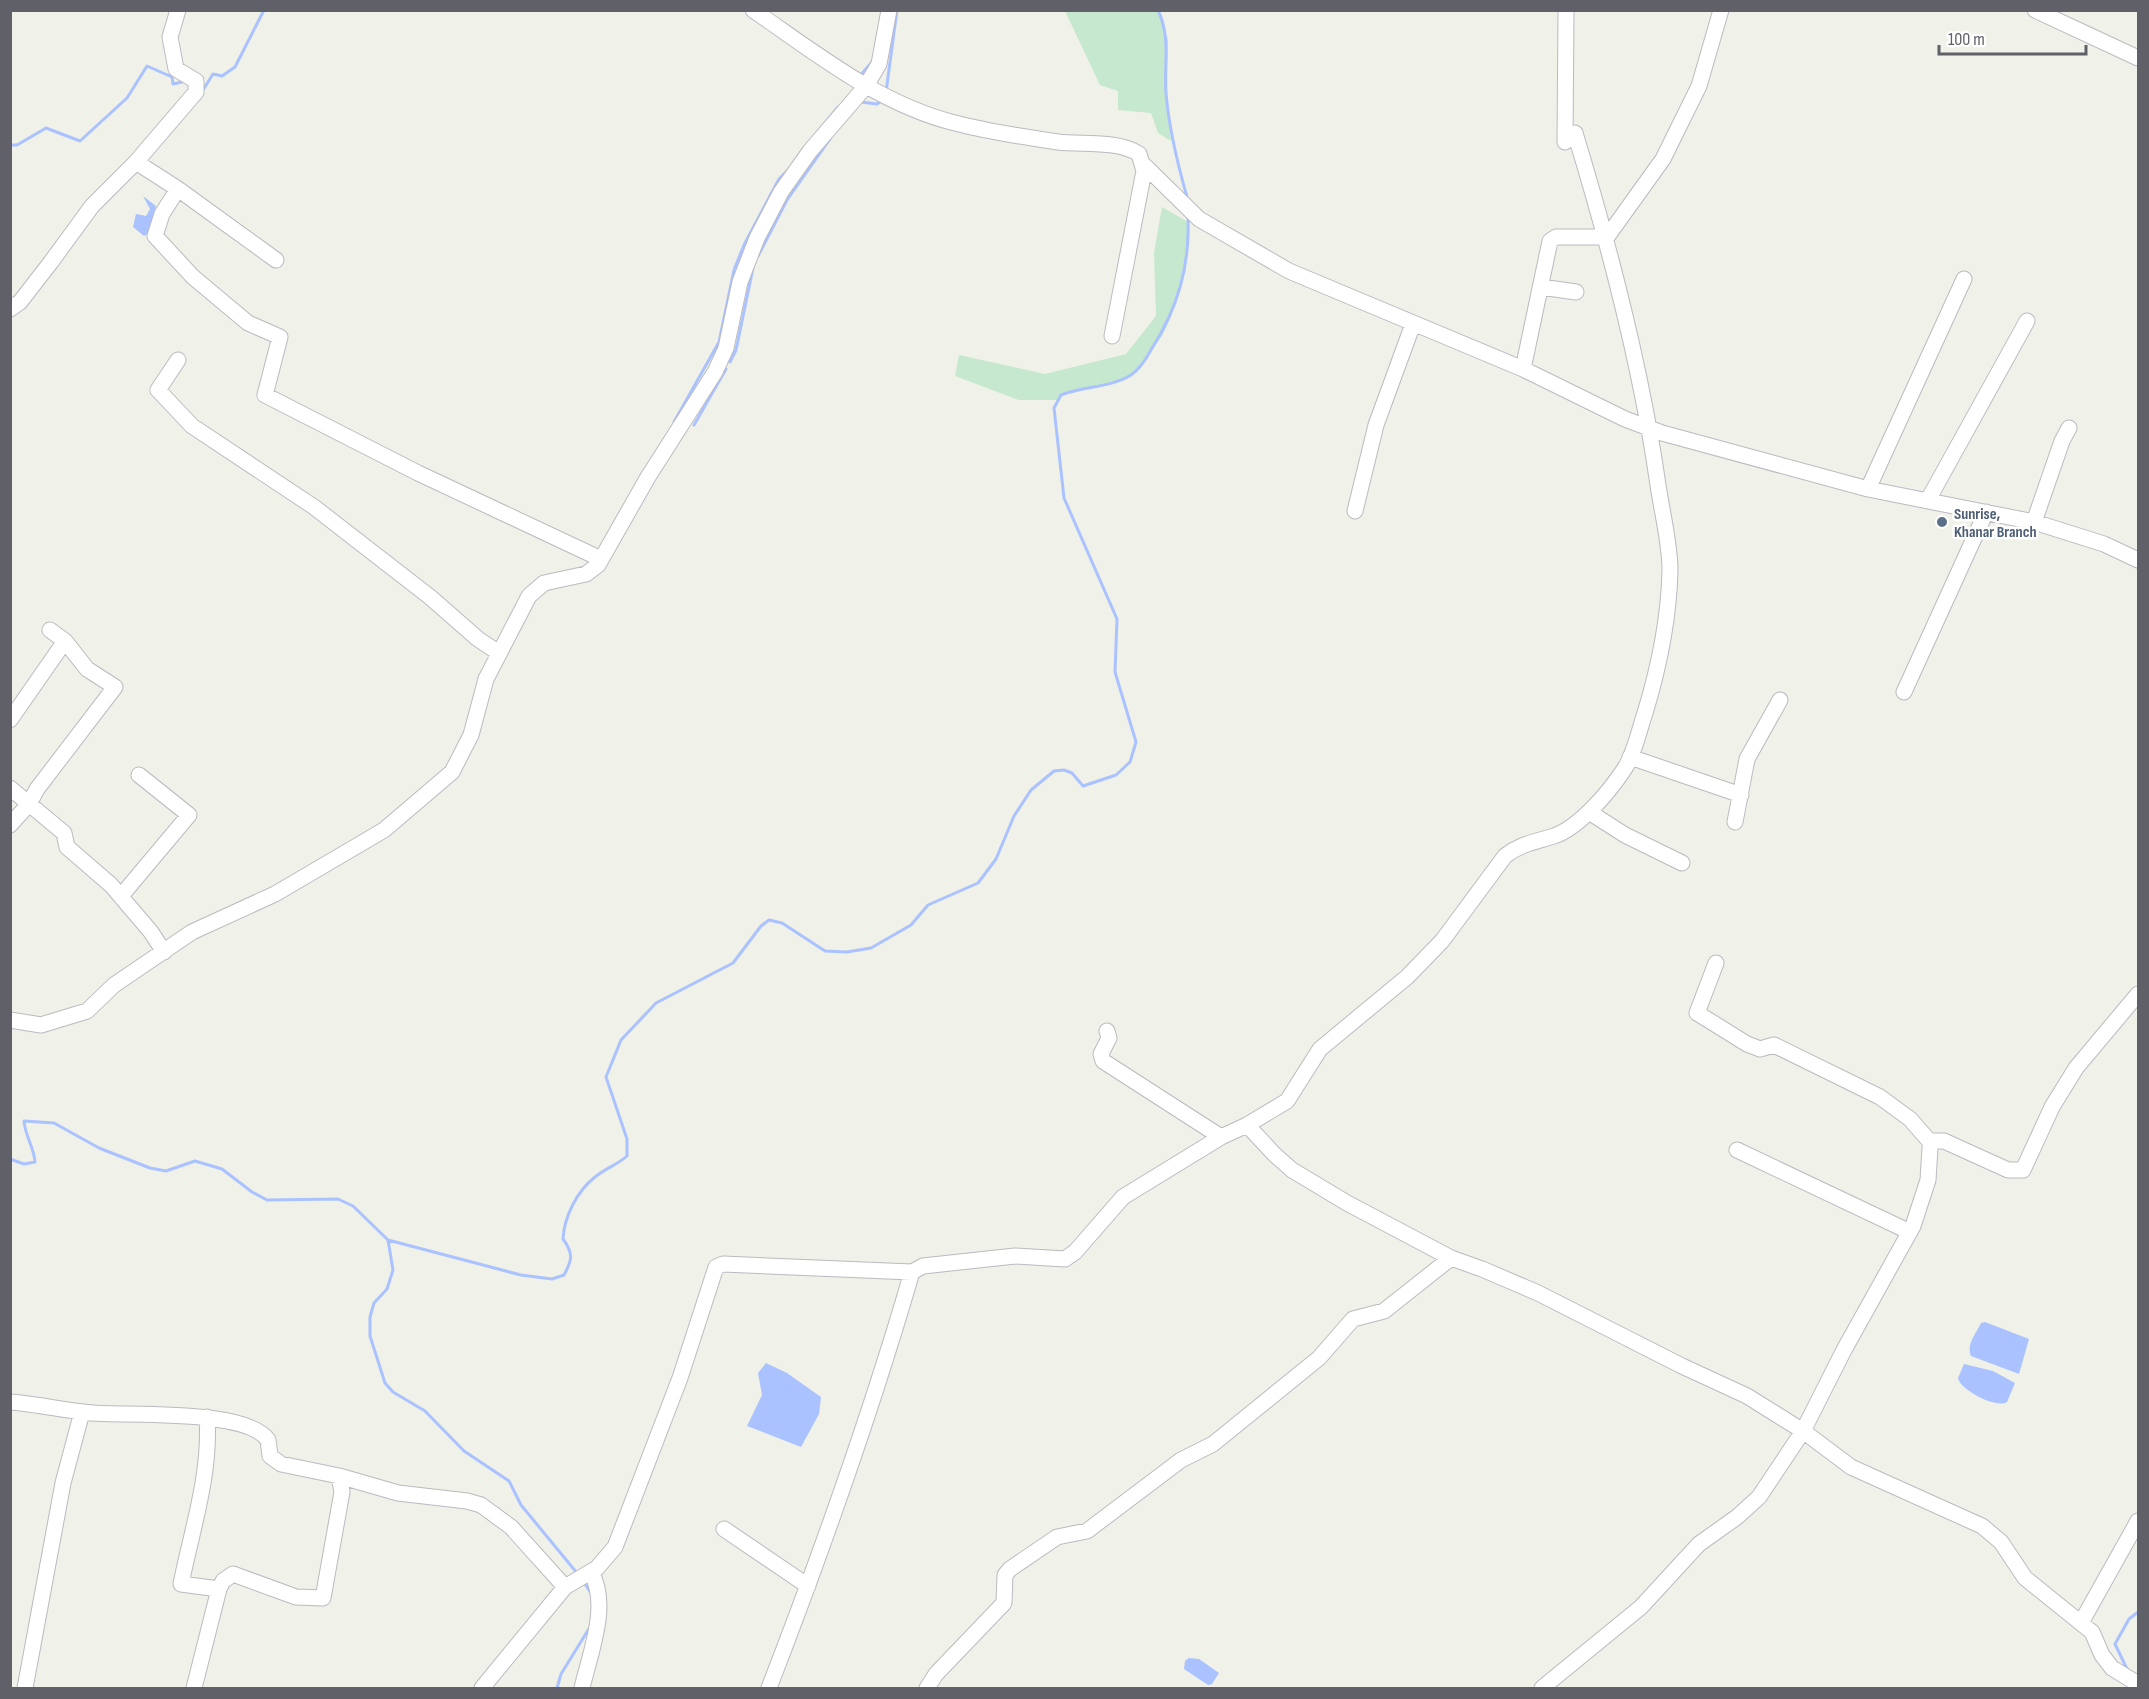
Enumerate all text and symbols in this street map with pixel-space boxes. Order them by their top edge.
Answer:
scale bar [1939,18,2086,56]
text: 100 m [1948,29,1985,50]
place label: Sunrise, Khanar Branch [1954,505,2037,542]
marker: Sunrise, Khanar Branch [1935,515,1949,529]

